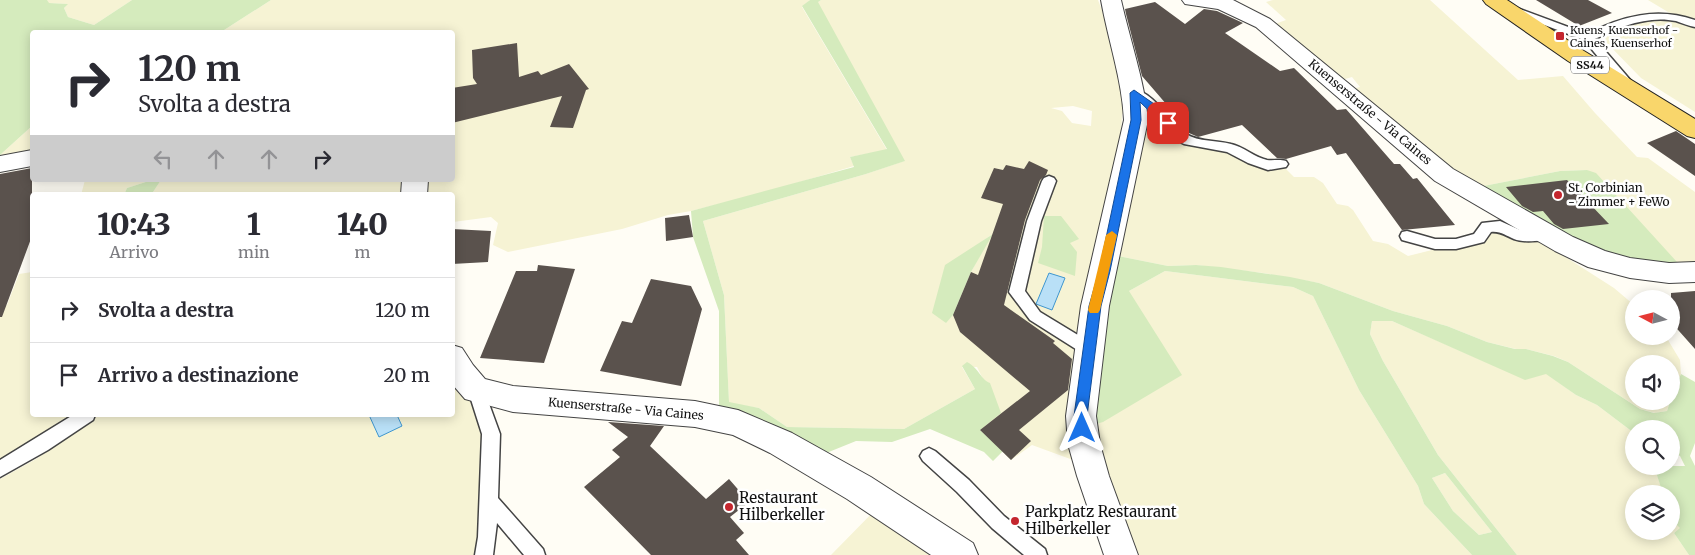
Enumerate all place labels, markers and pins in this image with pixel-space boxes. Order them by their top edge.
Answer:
place label: Kuens, Kuenserhof - Caines, Kuenserhof [1570,23,1678,50]
marker: Kuens, Kuenserhof - Caines, Kuenserhof [1554,30,1566,42]
pin [1147,102,1189,144]
place label: St. Corbinian - Zimmer + FeWo [1568,180,1670,209]
marker: St. Corbinian - Zimmer + FeWo [1552,189,1564,201]
place label: Restaurant Hilberkeller [739,488,825,524]
marker: Restaurant Hilberkeller [723,501,735,513]
place label: Parkplatz Restaurant Hilberkeller [1025,502,1177,538]
marker: Parkplatz Restaurant Hilberkeller [1009,515,1021,527]

